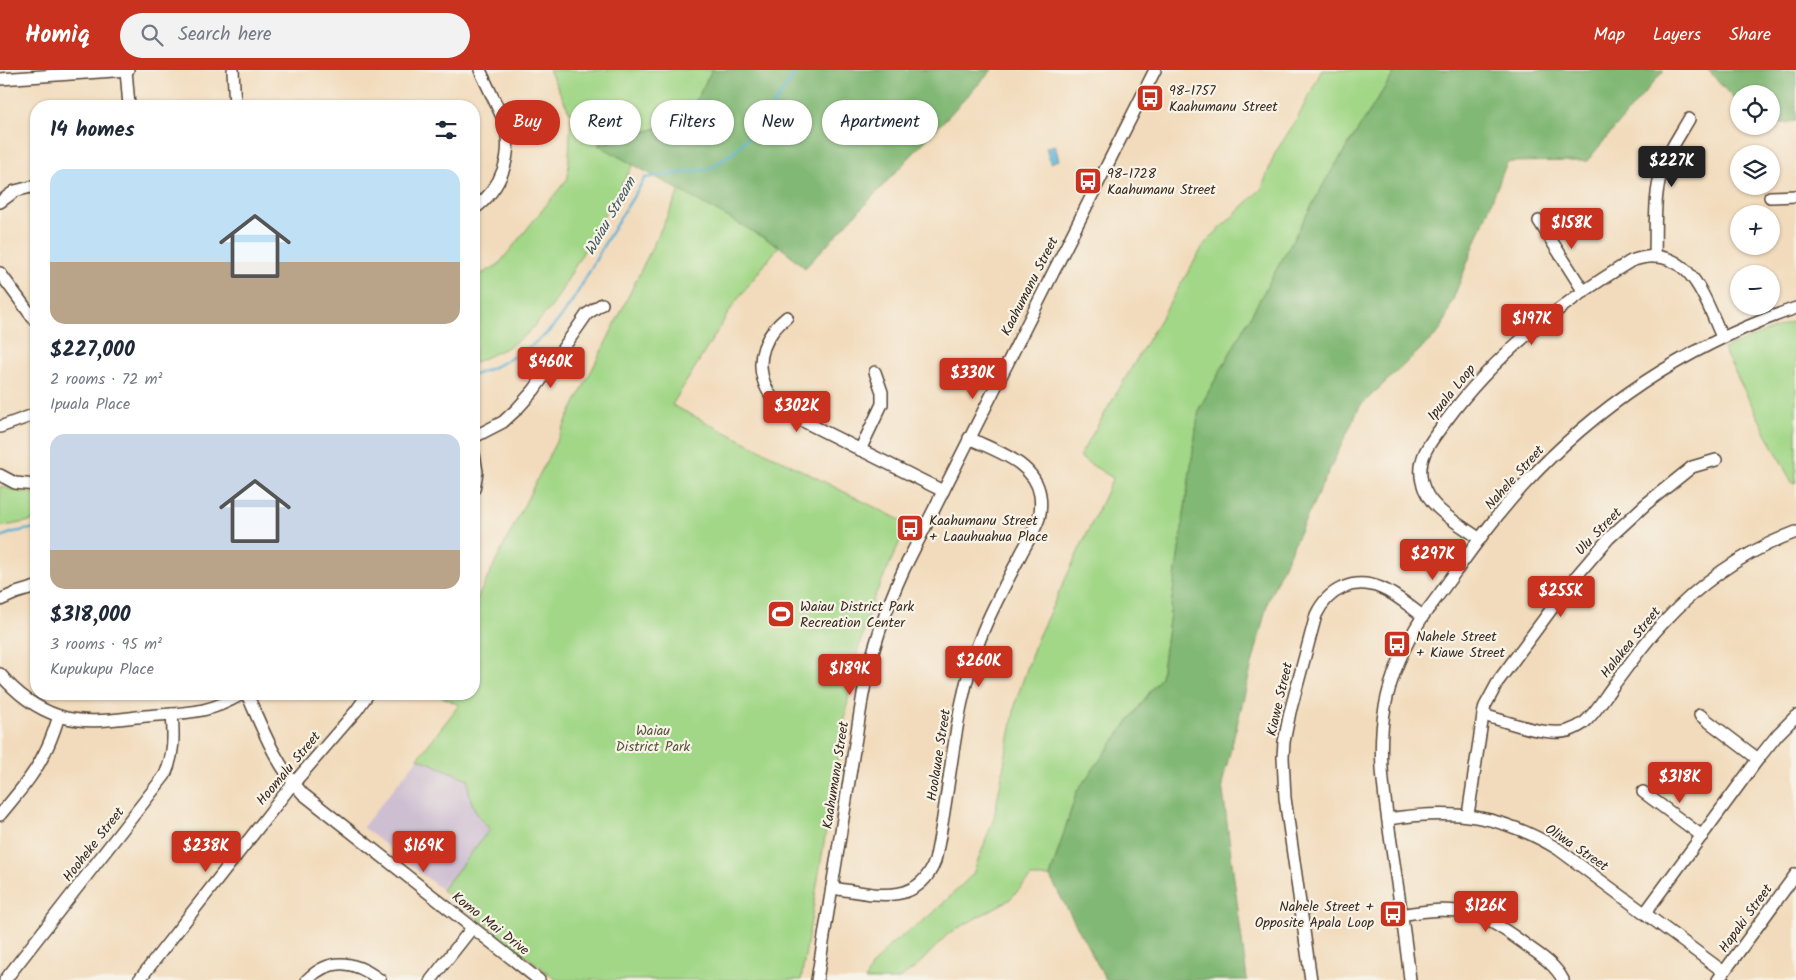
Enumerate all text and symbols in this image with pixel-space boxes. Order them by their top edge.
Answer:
search box [120,13,470,58]
text: Homiq [25,16,90,55]
text: Search here [178,20,272,50]
icon: search [138,21,166,49]
text: Map [1594,21,1625,50]
text: Layers [1653,21,1701,50]
text: Share [1729,21,1771,50]
place label: 98-1757 Kaahumanu Street [1169,80,1278,118]
bus stop icon: 98-1757 Kaahumanu Street [1135,83,1165,113]
map controls [1730,85,1780,315]
button: locate [1730,85,1780,135]
chip: Buy [495,100,560,145]
chip: Rent [570,100,641,145]
chip: Filters [651,100,734,145]
chip: New [744,100,812,145]
chip: Apartment [822,100,938,145]
text: 14 homes [50,114,135,147]
icon: filters [432,116,460,144]
button: layers [1730,145,1780,195]
pin: $227K [1637,146,1707,188]
text: $227K [1649,149,1695,174]
place label: 98-1728 Kaahumanu Street [1107,163,1216,201]
bus stop icon: 98-1728 Kaahumanu Street [1073,166,1103,196]
water label: Waiau Stream [579,172,644,260]
icon: home [210,201,300,291]
button: + [1730,205,1780,255]
pin: $158K [1537,208,1607,250]
text: $158K [1551,211,1593,236]
street label: Kaahumanu Street [995,233,1065,340]
button: − [1730,265,1780,315]
pin: $197K [1497,304,1567,346]
text: $197K [1512,307,1552,332]
text: $227,000 [50,334,135,367]
pin: $460K [516,346,586,389]
text: $460K [529,350,573,375]
pin: $330K [938,358,1008,400]
street label: Ipuala Loop [1422,359,1482,426]
text: $330K [951,361,995,386]
text: 2 rooms · 72 m² [50,367,162,392]
pin: $302K [762,390,832,433]
text: Ipuala Place [50,392,130,417]
text: $302K [774,394,820,419]
street label: Nahele Street [1480,440,1550,515]
icon: home [210,466,300,556]
street label: Ulu Street [1570,502,1628,561]
place label: Kaahumanu Street + Laauhuahua Place [929,510,1049,548]
bus stop icon: Kaahumanu Street + Laauhuahua Place [895,513,925,543]
pin: $297K [1398,538,1468,581]
text: $297K [1411,542,1455,567]
pin: $255K [1526,576,1596,618]
text: $255K [1539,579,1583,604]
place label: Waiau District Park Recreation Center [800,596,915,634]
text: $318,000 [50,599,130,632]
sports icon: Waiau District Park Recreation Center [766,599,796,629]
street label: Halakea Street [1595,602,1667,683]
place label: Nahele Street + Kiawe Street [1416,626,1506,664]
bus stop icon: Nahele Street + Kiawe Street [1382,629,1412,659]
text: 3 rooms · 95 m² [50,632,162,657]
pin: $260K [944,646,1014,688]
text: $260K [956,649,1002,674]
pin: $189K [815,654,885,696]
text: Kupukupu Place [50,657,154,682]
text: $189K [829,657,871,682]
street label: Kiawe Street [1261,660,1299,738]
street label: Hoolauae Street [921,707,957,803]
street label: Kaahumanu Street [817,719,855,831]
park label: Waiau District Park [616,720,691,758]
street label: Hoomalu Street [251,726,327,811]
pin: $318K [1645,762,1715,804]
text: $318K [1659,765,1701,790]
street label: Hooheke Street [57,802,130,887]
street label: Oliwa Street [1540,818,1613,878]
pin: $238K [171,830,241,873]
pin: $169K [389,830,459,873]
text: $238K [183,834,229,859]
text: $169K [404,834,444,859]
street label: Hapaki Street [1713,879,1779,958]
street label: Komo Mai Drive [447,886,535,962]
pin: $126K [1451,890,1521,933]
text: $126K [1465,894,1507,919]
place label: Nahele Street + Opposite Apala Loop [1255,896,1375,934]
bus stop icon: Nahele Street + Opposite Apala Loop [1378,899,1408,929]

